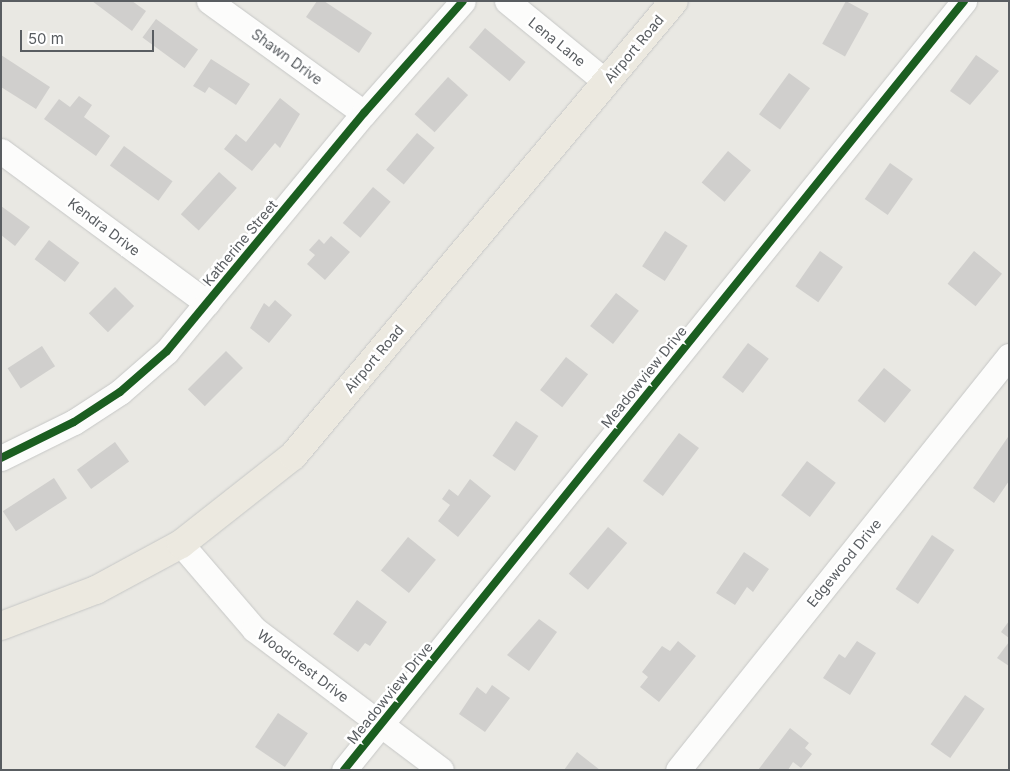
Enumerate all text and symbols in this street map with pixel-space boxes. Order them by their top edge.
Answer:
street label: Airport Road [601,12,667,86]
street label: Lena Lane [525,14,589,70]
scale bar [22,20,156,52]
street label: Shawn Drive [248,26,326,88]
text: 50 m [28,29,64,48]
street label: Kendra Drive [65,195,143,259]
street label: Katherine Street [199,197,281,289]
street label: Airport Road [341,322,407,396]
street label: Meadowview Drive [598,323,690,431]
street label: Edgewood Drive [803,515,885,611]
street label: Woodcrest Drive [254,626,352,706]
street label: Meadowview Drive [344,639,436,747]

